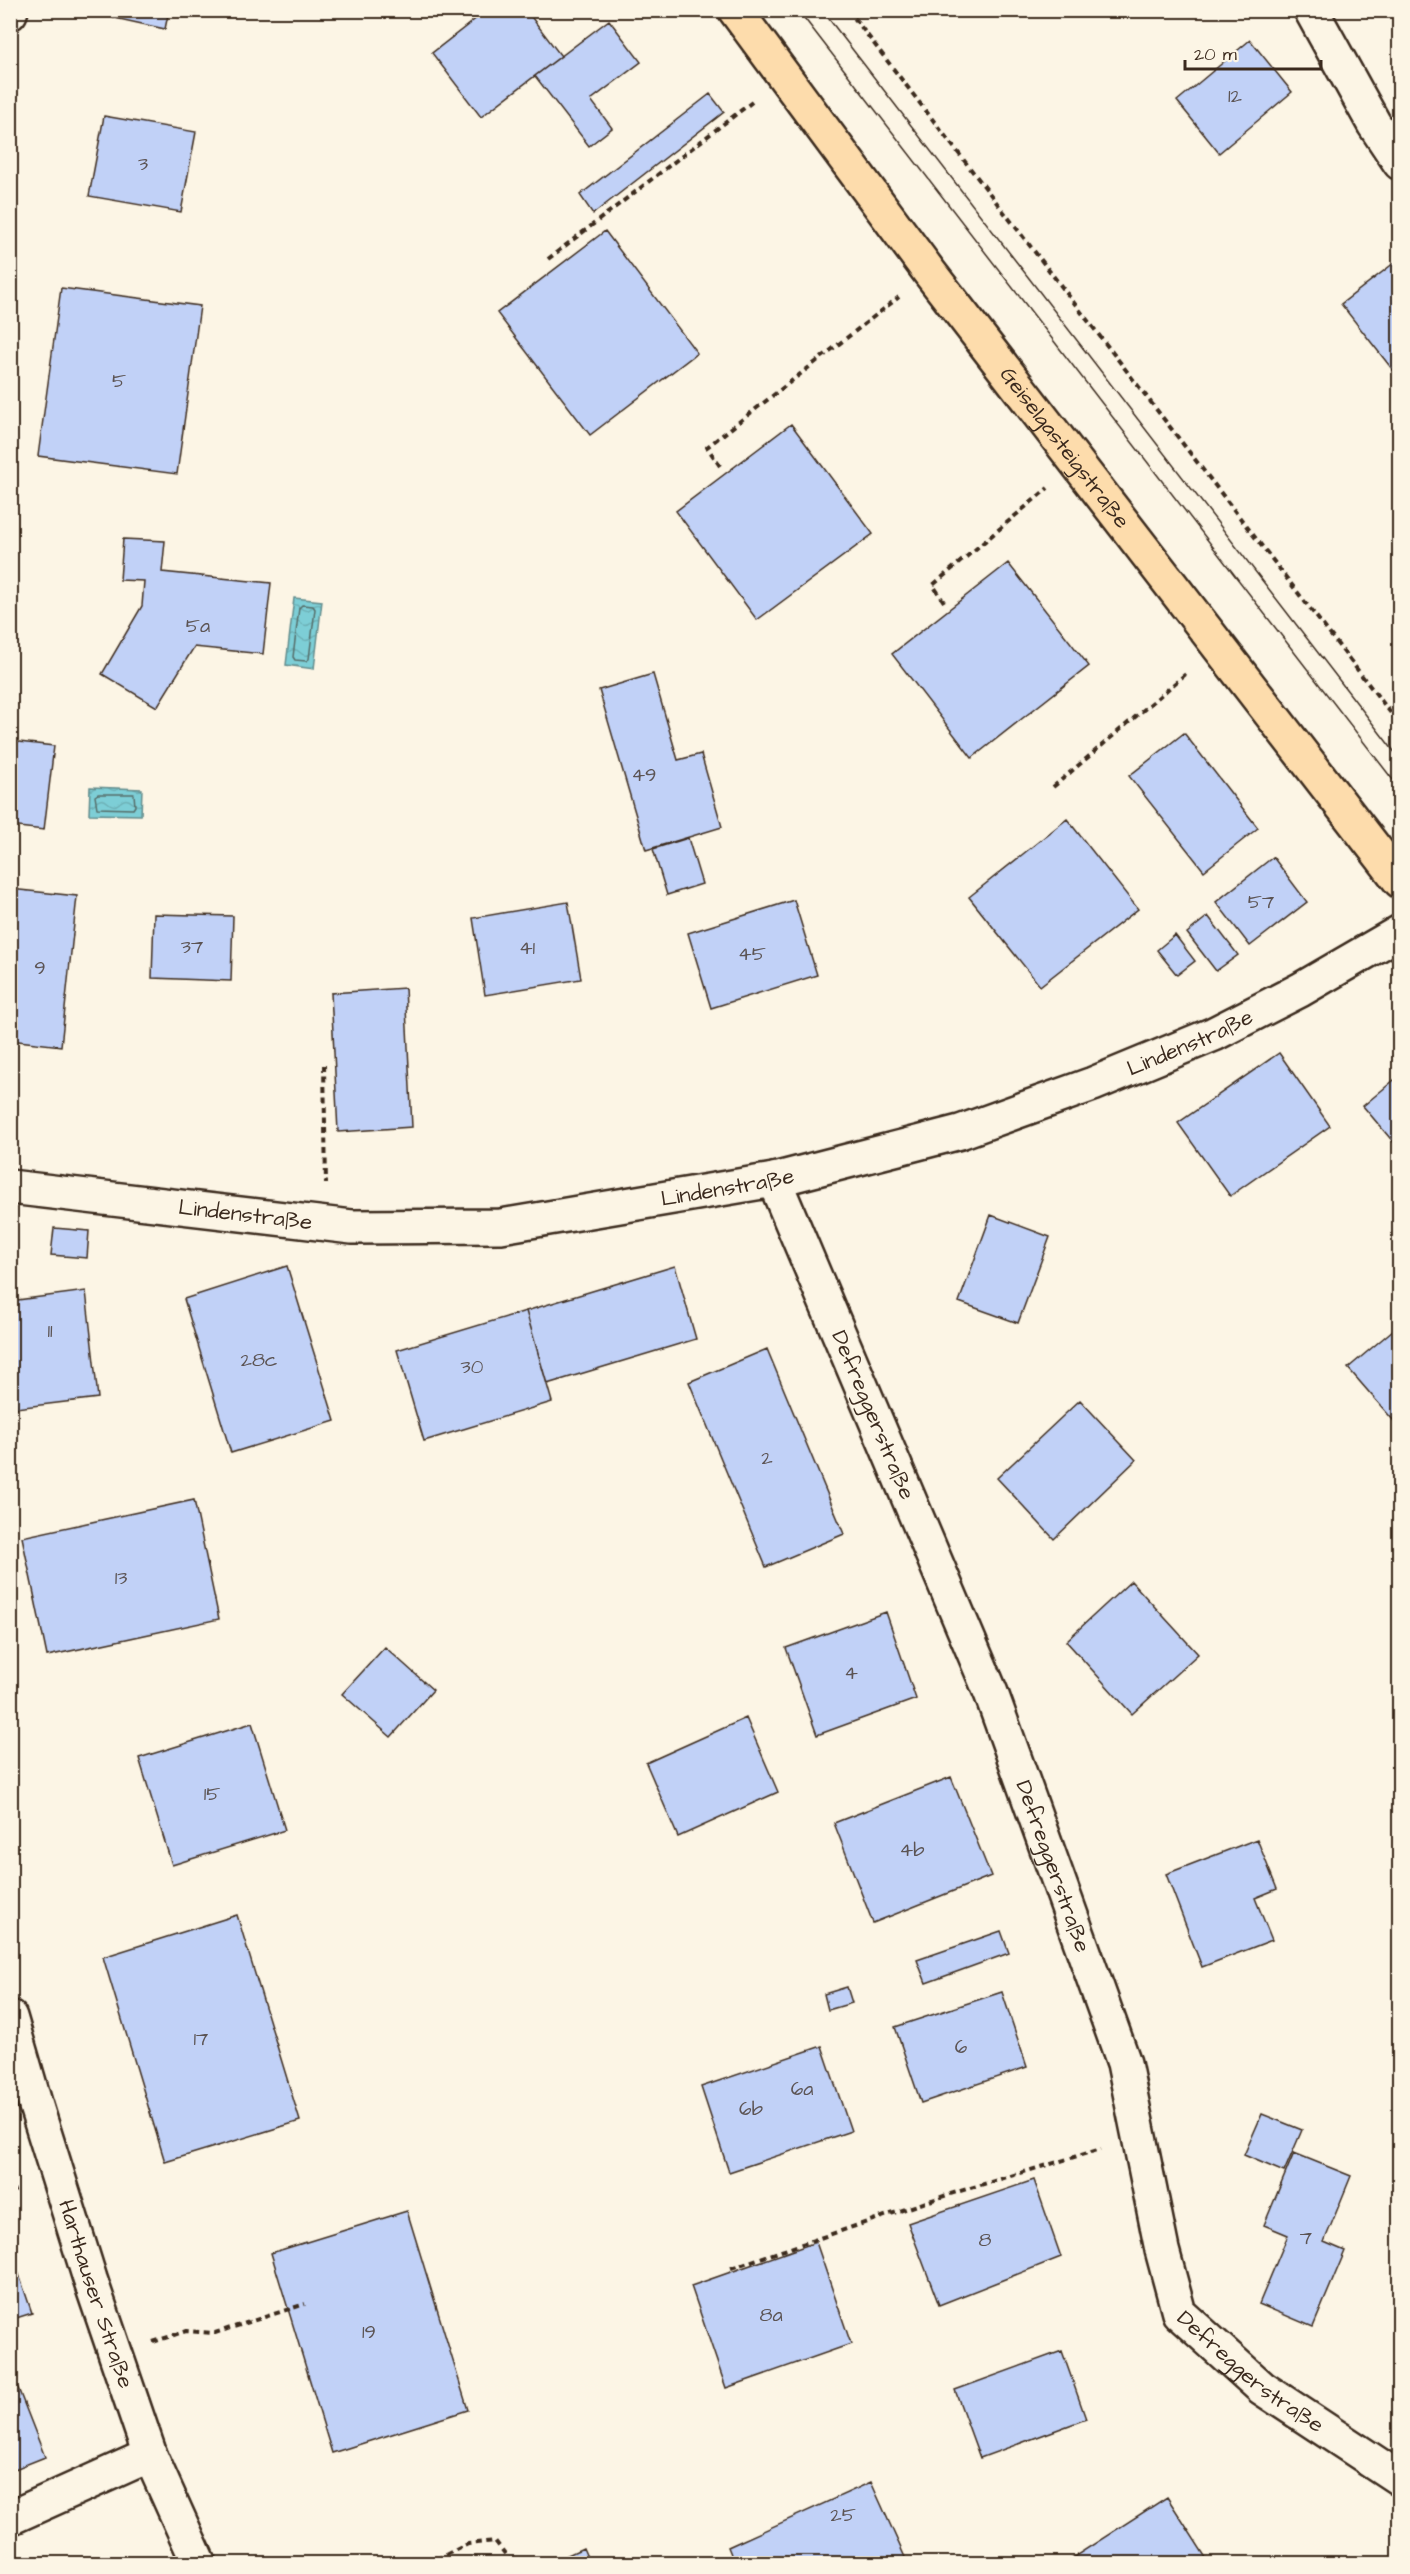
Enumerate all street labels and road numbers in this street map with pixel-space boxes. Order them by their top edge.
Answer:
street label: Geiselgasteigstraße [992,360,1137,535]
street label: Lindenstraße [1122,1001,1258,1084]
street label: Lindenstraße [659,1160,797,1214]
street label: Lindenstraße [177,1191,314,1238]
street label: Defreggerstraße [824,1326,923,1504]
street label: Defreggerstraße [1008,1776,1098,1957]
street label: Harthauser Straße [51,2196,142,2392]
street label: Defreggerstraße [1170,2303,1330,2440]

